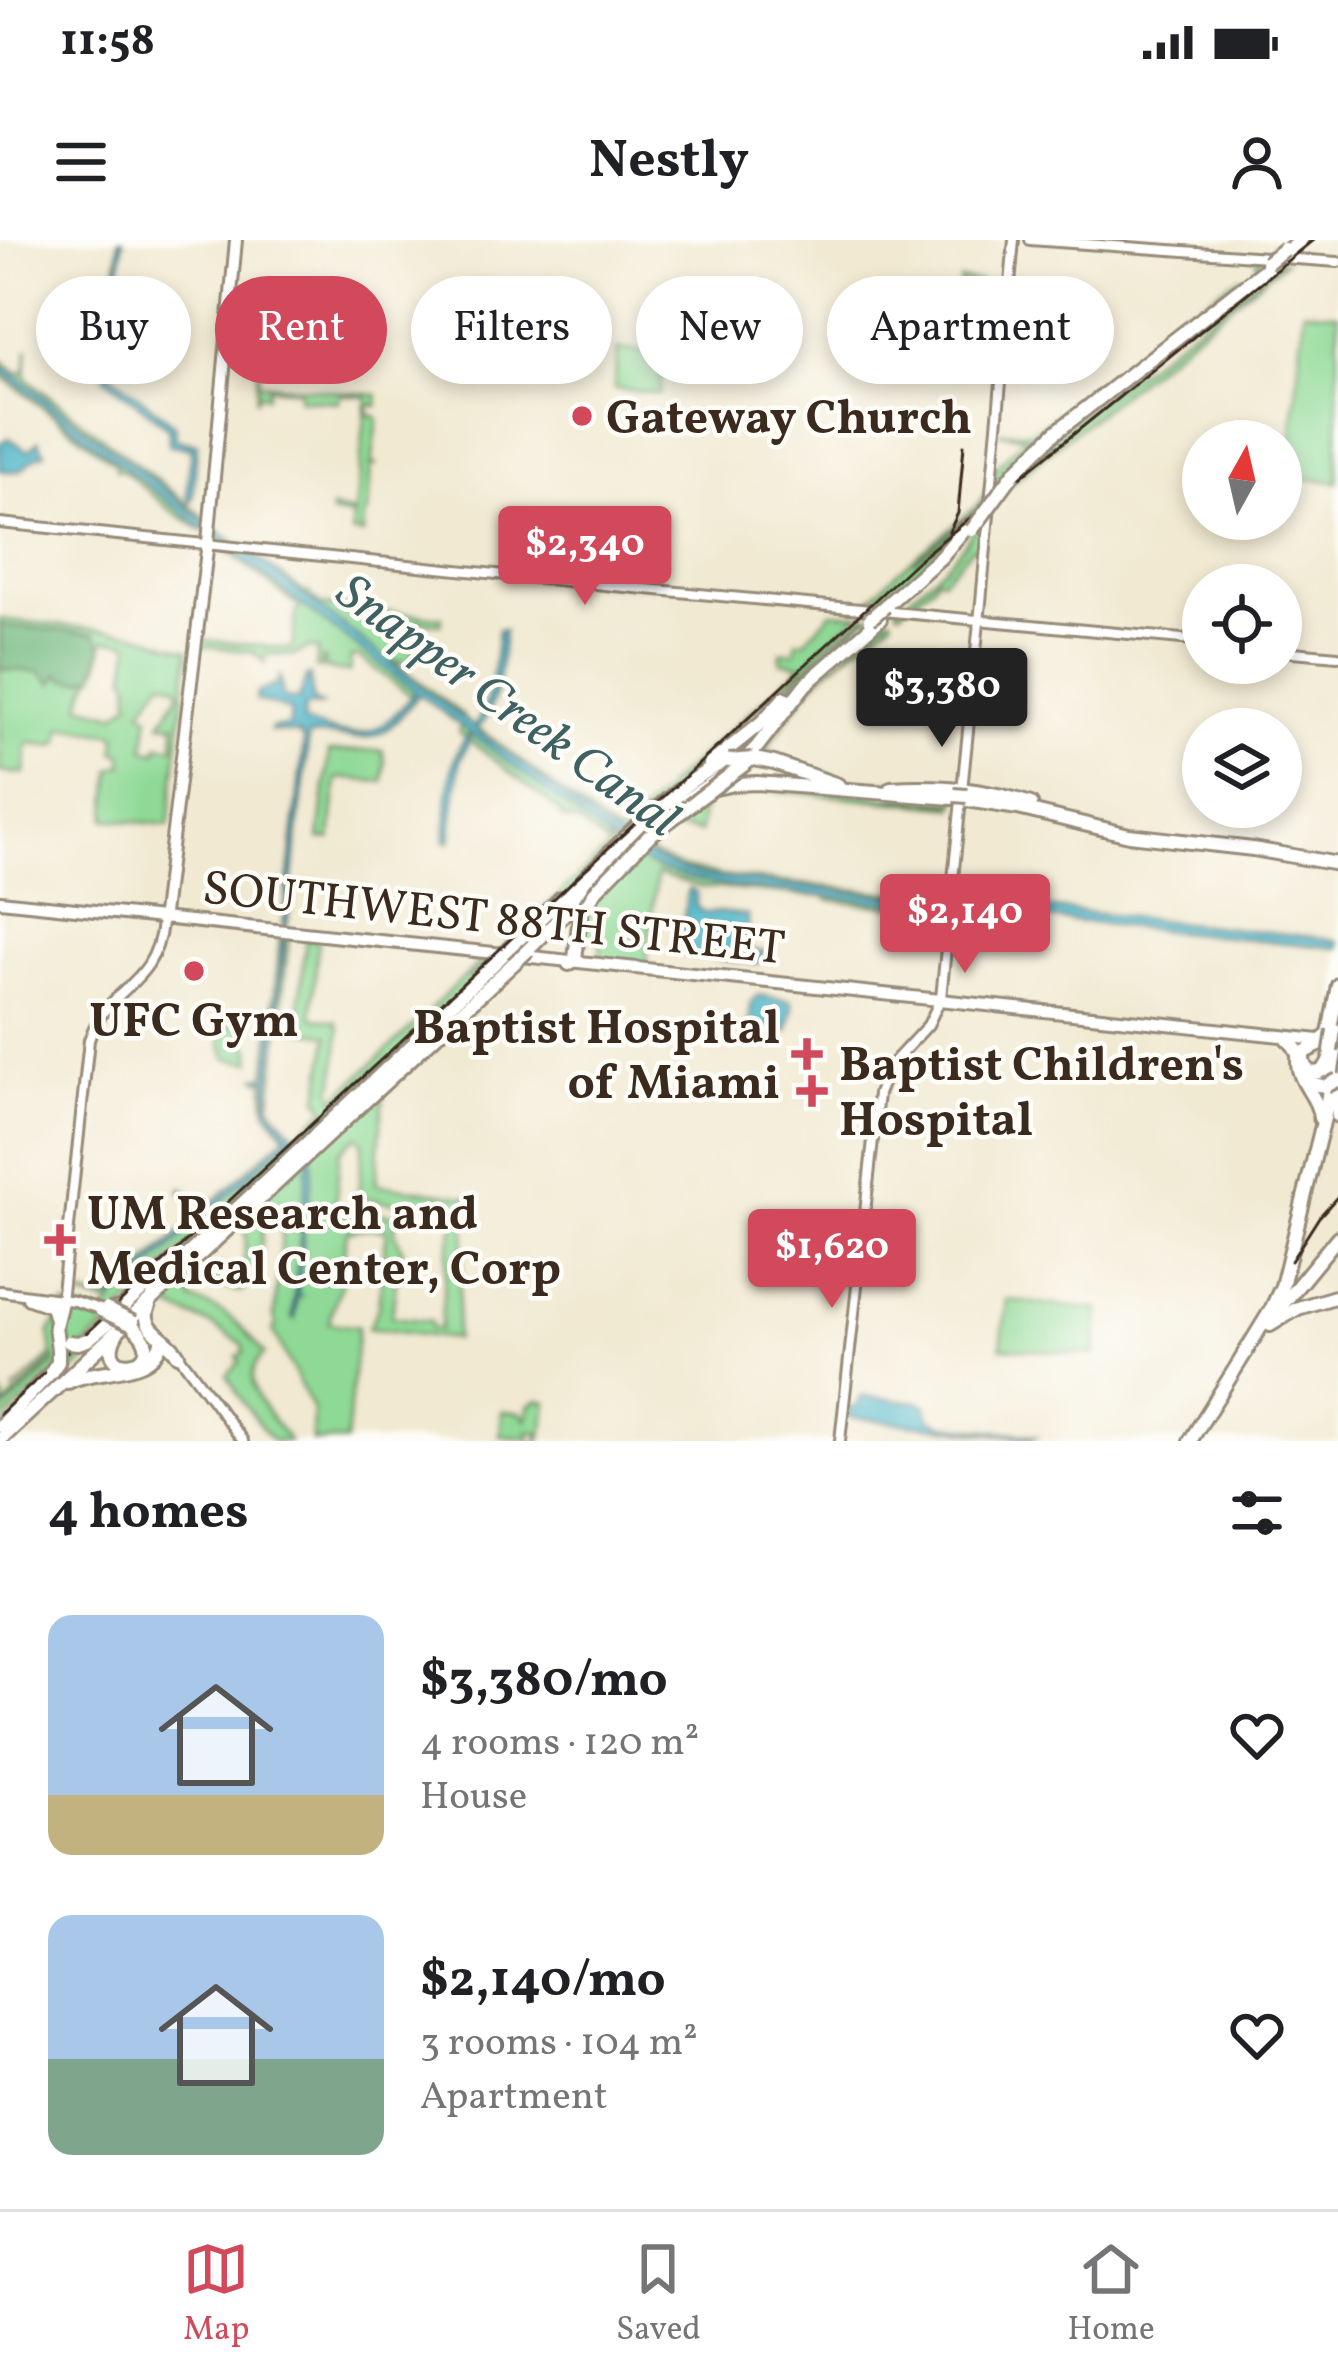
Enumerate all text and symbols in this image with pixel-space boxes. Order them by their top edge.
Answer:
text: 11:58 [60,11,155,74]
text: Nestly [589,125,749,200]
icon: menu [48,129,114,195]
icon: person [1224,129,1290,195]
chip: Buy [36,276,191,384]
chip: Rent [215,276,387,384]
chip: Filters [411,276,612,384]
chip: New [636,276,803,384]
chip: Apartment [827,276,1114,384]
place label: Gateway Church [606,387,972,454]
marker: Gateway Church [569,403,595,429]
north arrow [1182,420,1302,540]
map controls [1182,420,1302,828]
pin: $2,340 [487,506,683,608]
text: $2,340 [525,518,645,572]
water label: Snapper Creek Canal [320,559,692,856]
button: locate [1182,564,1302,684]
pin: $3,380 [844,648,1040,750]
text: $3,380 [883,660,1001,714]
button: layers [1182,708,1302,828]
street label: SOUTHWEST 88TH STREET [199,857,788,984]
pin: $2,140 [867,874,1063,976]
text: $2,140 [907,886,1023,940]
marker: UFC Gym [181,958,207,984]
place label: UFC Gym [89,990,299,1057]
place label: Baptist Hospital of Miami [413,997,780,1119]
place label: Baptist Children's Hospital [839,1034,1244,1156]
marker: Baptist Hospital of Miami [791,1038,823,1070]
marker: Baptist Children's Hospital [796,1075,828,1107]
place label: UM Research and Medical Center, Corp [87,1183,561,1305]
pin: $1,620 [734,1209,930,1311]
text: $1,620 [775,1221,889,1275]
marker: UM Research and Medical Center, Corp [44,1224,76,1256]
text: 4 homes [48,1478,249,1549]
icon: filters [1224,1480,1290,1546]
text: $3,380/mo [420,1646,668,1717]
icon: home [144,1663,288,1807]
icon: heart [1224,1702,1290,1768]
text: 4 rooms · 120 m² [420,1717,699,1771]
text: House [420,1771,527,1825]
text: $2,140/mo [420,1946,666,2017]
icon: home [144,1963,288,2107]
icon: heart [1224,2002,1290,2068]
text: 3 rooms · 104 m² [420,2017,698,2071]
text: Apartment [420,2071,608,2125]
tab: Map [183,2236,249,2354]
tab: Saved [616,2236,701,2354]
tab: Home [1067,2236,1155,2354]

